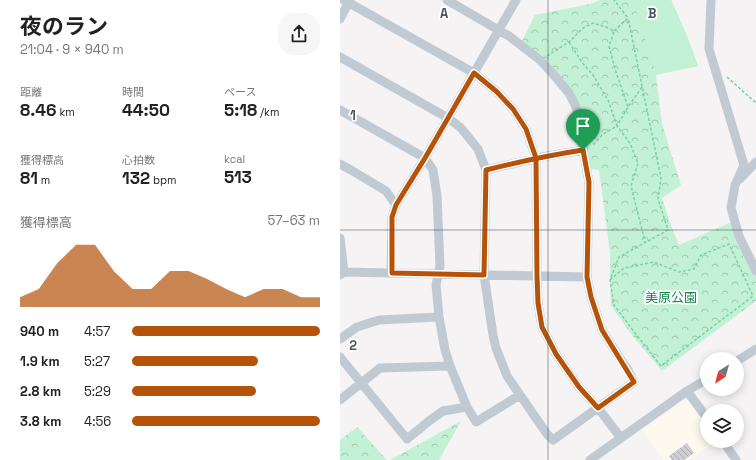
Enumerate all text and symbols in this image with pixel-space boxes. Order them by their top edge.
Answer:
text: A [440,5,449,22]
text: B [648,5,657,22]
text: 夜のラン [20,12,108,40]
button: share [278,13,320,55]
text: 21:04 · 9 × 940 m [20,41,124,58]
text: 距離 [20,85,42,99]
text: 時間 [122,85,144,99]
text: ペース [224,85,256,99]
text: 8.46 [20,99,57,121]
text: 44:50 [122,99,170,121]
text: 5:18 [224,99,257,121]
text: km [57,105,75,119]
text: /km [257,105,279,119]
text: 1 [350,107,356,124]
pin [566,109,600,150]
icon: arrive [572,115,594,137]
text: kcal [224,152,245,166]
text: 獲得標高 [20,153,64,167]
text: 心拍数 [122,153,155,167]
text: 513 [224,166,252,188]
text: 81 [20,167,38,189]
text: 132 [122,167,150,189]
text: m [38,173,50,187]
text: bpm [150,173,177,187]
text: 57–63 m [268,212,320,229]
text: 獲得標高 [20,214,72,231]
park label: 美原公園 [645,289,697,306]
text: 940 m [20,323,59,340]
text: 4:57 [84,323,110,340]
text: 2 [349,337,357,354]
north arrow [700,352,744,396]
map controls [700,352,744,448]
text: 1.9 km [20,353,60,370]
text: 5:27 [84,353,110,370]
text: 2.8 km [20,383,61,400]
text: 5:29 [84,383,111,400]
button: layers [700,404,744,448]
text: 3.8 km [20,413,61,430]
text: 4:56 [84,413,111,430]

